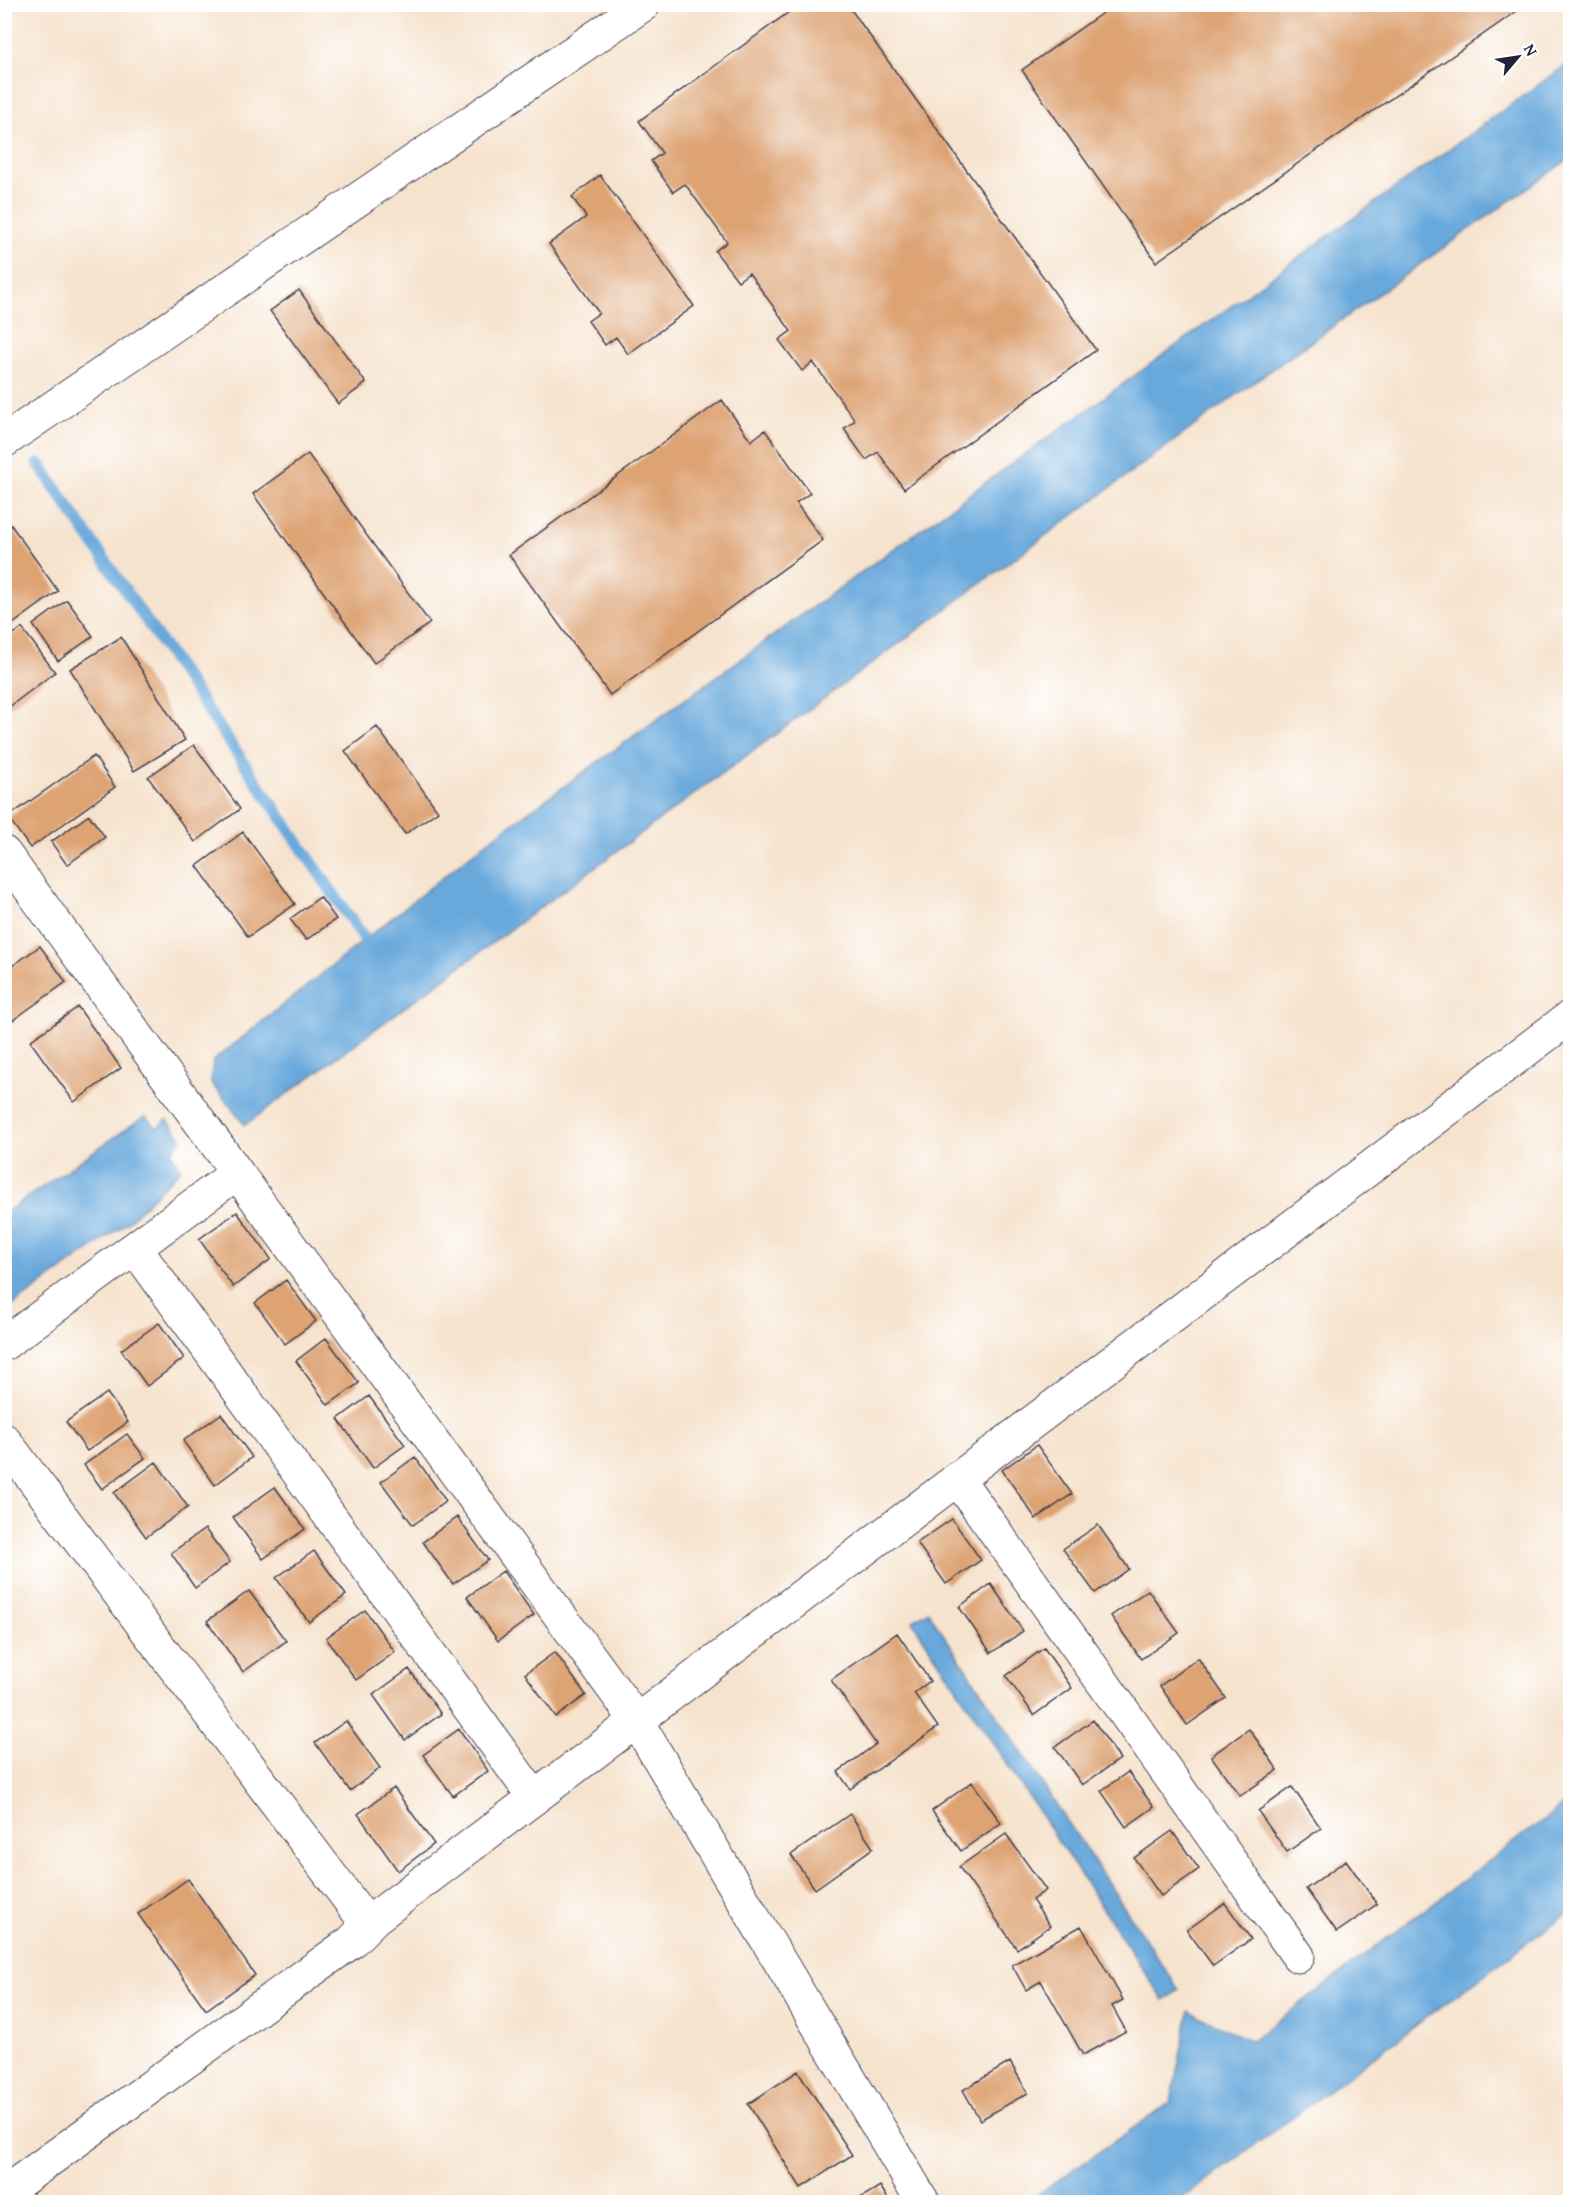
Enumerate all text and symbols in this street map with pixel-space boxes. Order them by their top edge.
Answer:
north arrow [1488,27,1548,87]
text: N [1518,39,1544,60]

